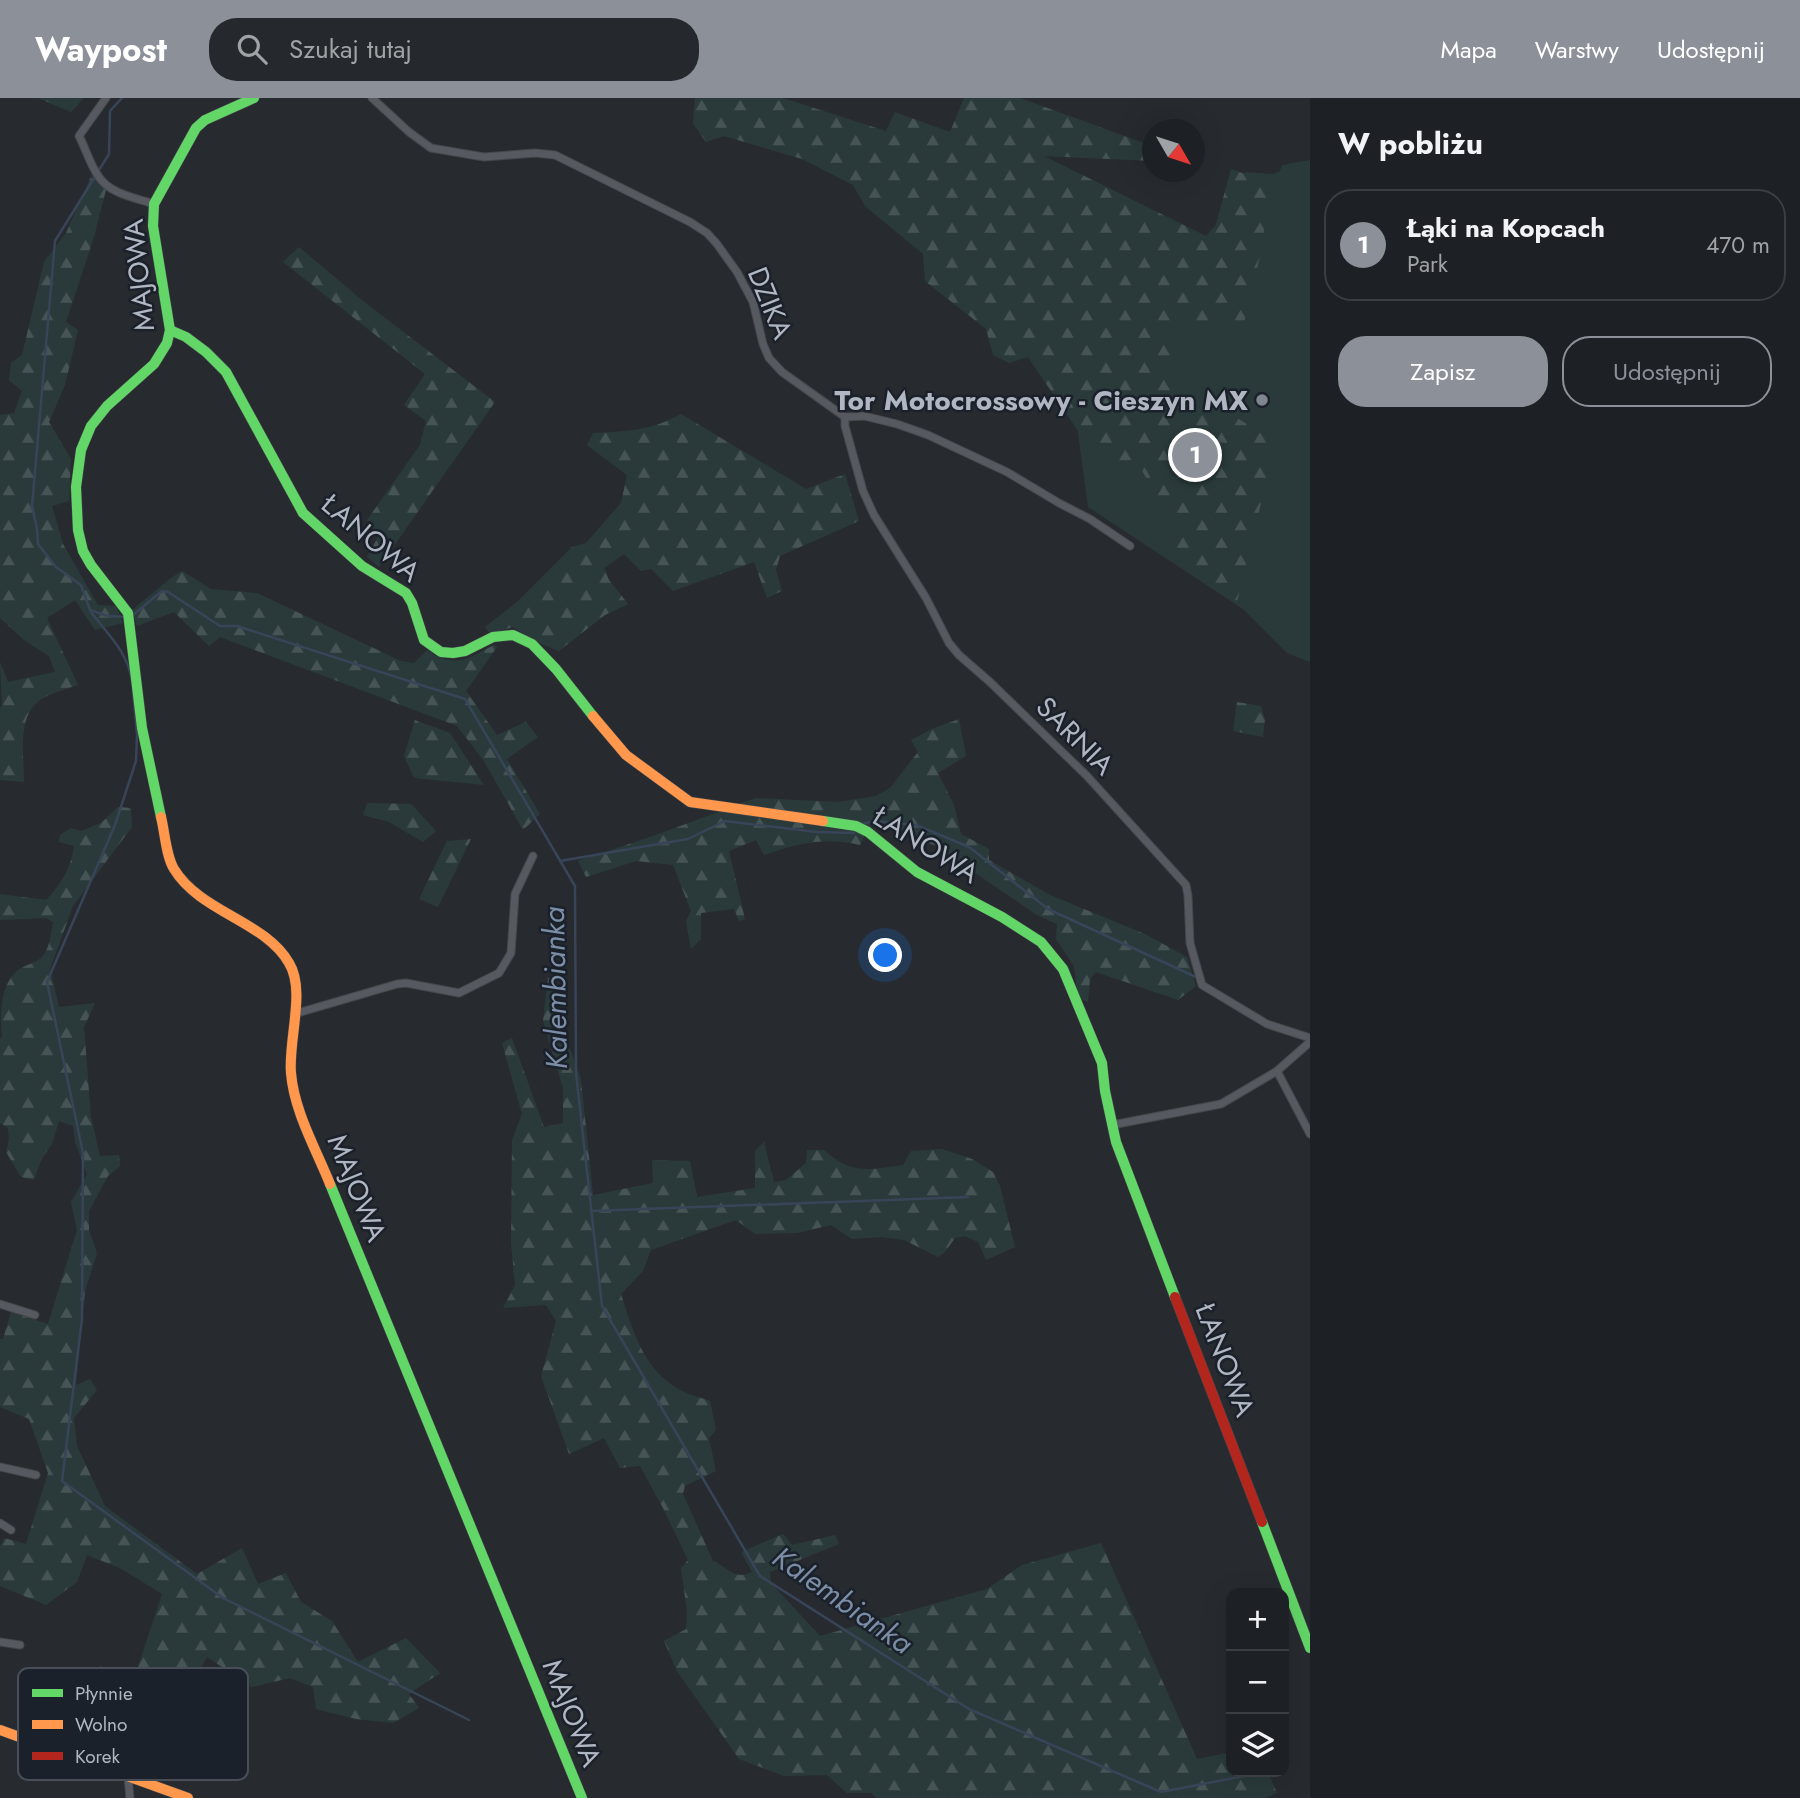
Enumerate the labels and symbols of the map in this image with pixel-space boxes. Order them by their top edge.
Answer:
north arrow [1142,119,1205,182]
street label: MAJOWA [113,216,165,333]
street label: DZIKA [737,261,803,346]
place label: Tor Motocrossowy - Cieszyn MX [834,380,1249,421]
marker: Tor Motocrossowy - Cieszyn MX [1254,392,1270,408]
pin: 1 [1172,429,1218,481]
street label: ŁANOWA [312,484,430,592]
street label: SARNIA [1026,687,1124,785]
street label: ŁANOWA [864,796,987,894]
water label: Kalembianka [532,906,578,1070]
your location [868,938,902,972]
street label: MAJOWA [317,1128,397,1248]
street label: ŁANOWA [1184,1296,1266,1423]
water label: Kalembianka [764,1536,922,1665]
street label: MAJOWA [532,1653,612,1773]
legend [18,1668,248,1780]
text: Płynnie [75,1680,133,1707]
text: Wolno [75,1711,127,1738]
text: Korek [75,1743,121,1770]

